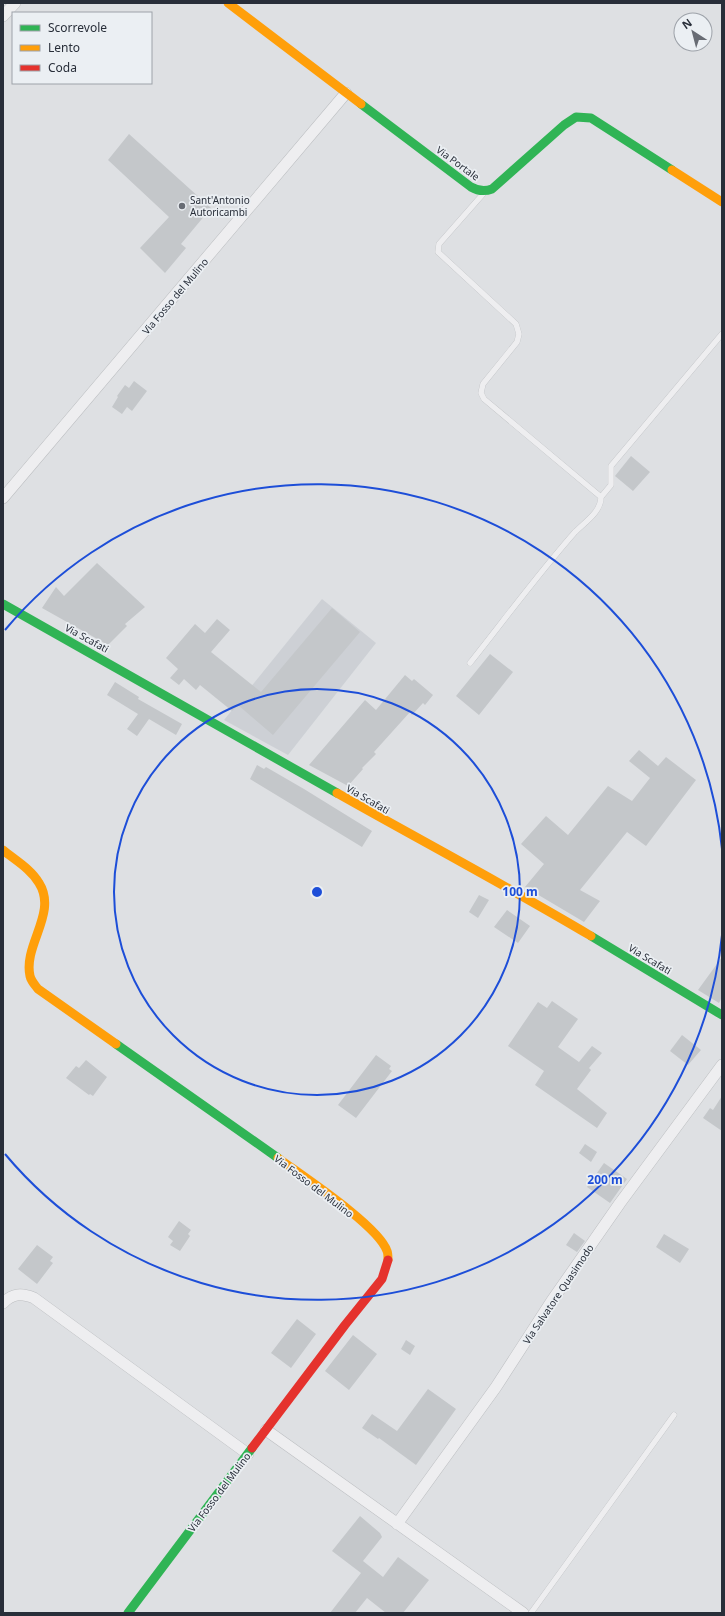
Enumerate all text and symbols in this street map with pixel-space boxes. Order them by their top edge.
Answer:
legend [12,12,152,84]
north arrow [673,12,713,52]
text: N [679,15,695,32]
text: Scorrevole [48,19,107,36]
text: Lento [48,39,80,56]
text: Coda [48,59,77,76]
street label: Via Portale [433,143,483,184]
place label: Sant'Antonio Autoricambi [190,193,250,219]
marker: Sant'Antonio Autoricambi [177,201,187,211]
street label: Via Fosso del Mulino [139,255,211,337]
street label: Via Scafati [63,620,111,656]
street label: Via Scafati [344,781,392,817]
text: 100 m [502,883,538,900]
centre of rings [310,885,324,899]
street label: Via Scafati [626,941,674,977]
street label: Via Fosso del Mulino [272,1152,356,1220]
text: 200 m [587,1171,623,1188]
street label: Via Salvatore Quasimodo [519,1241,597,1347]
street label: Via Fosso del Mulino [185,1450,253,1534]

